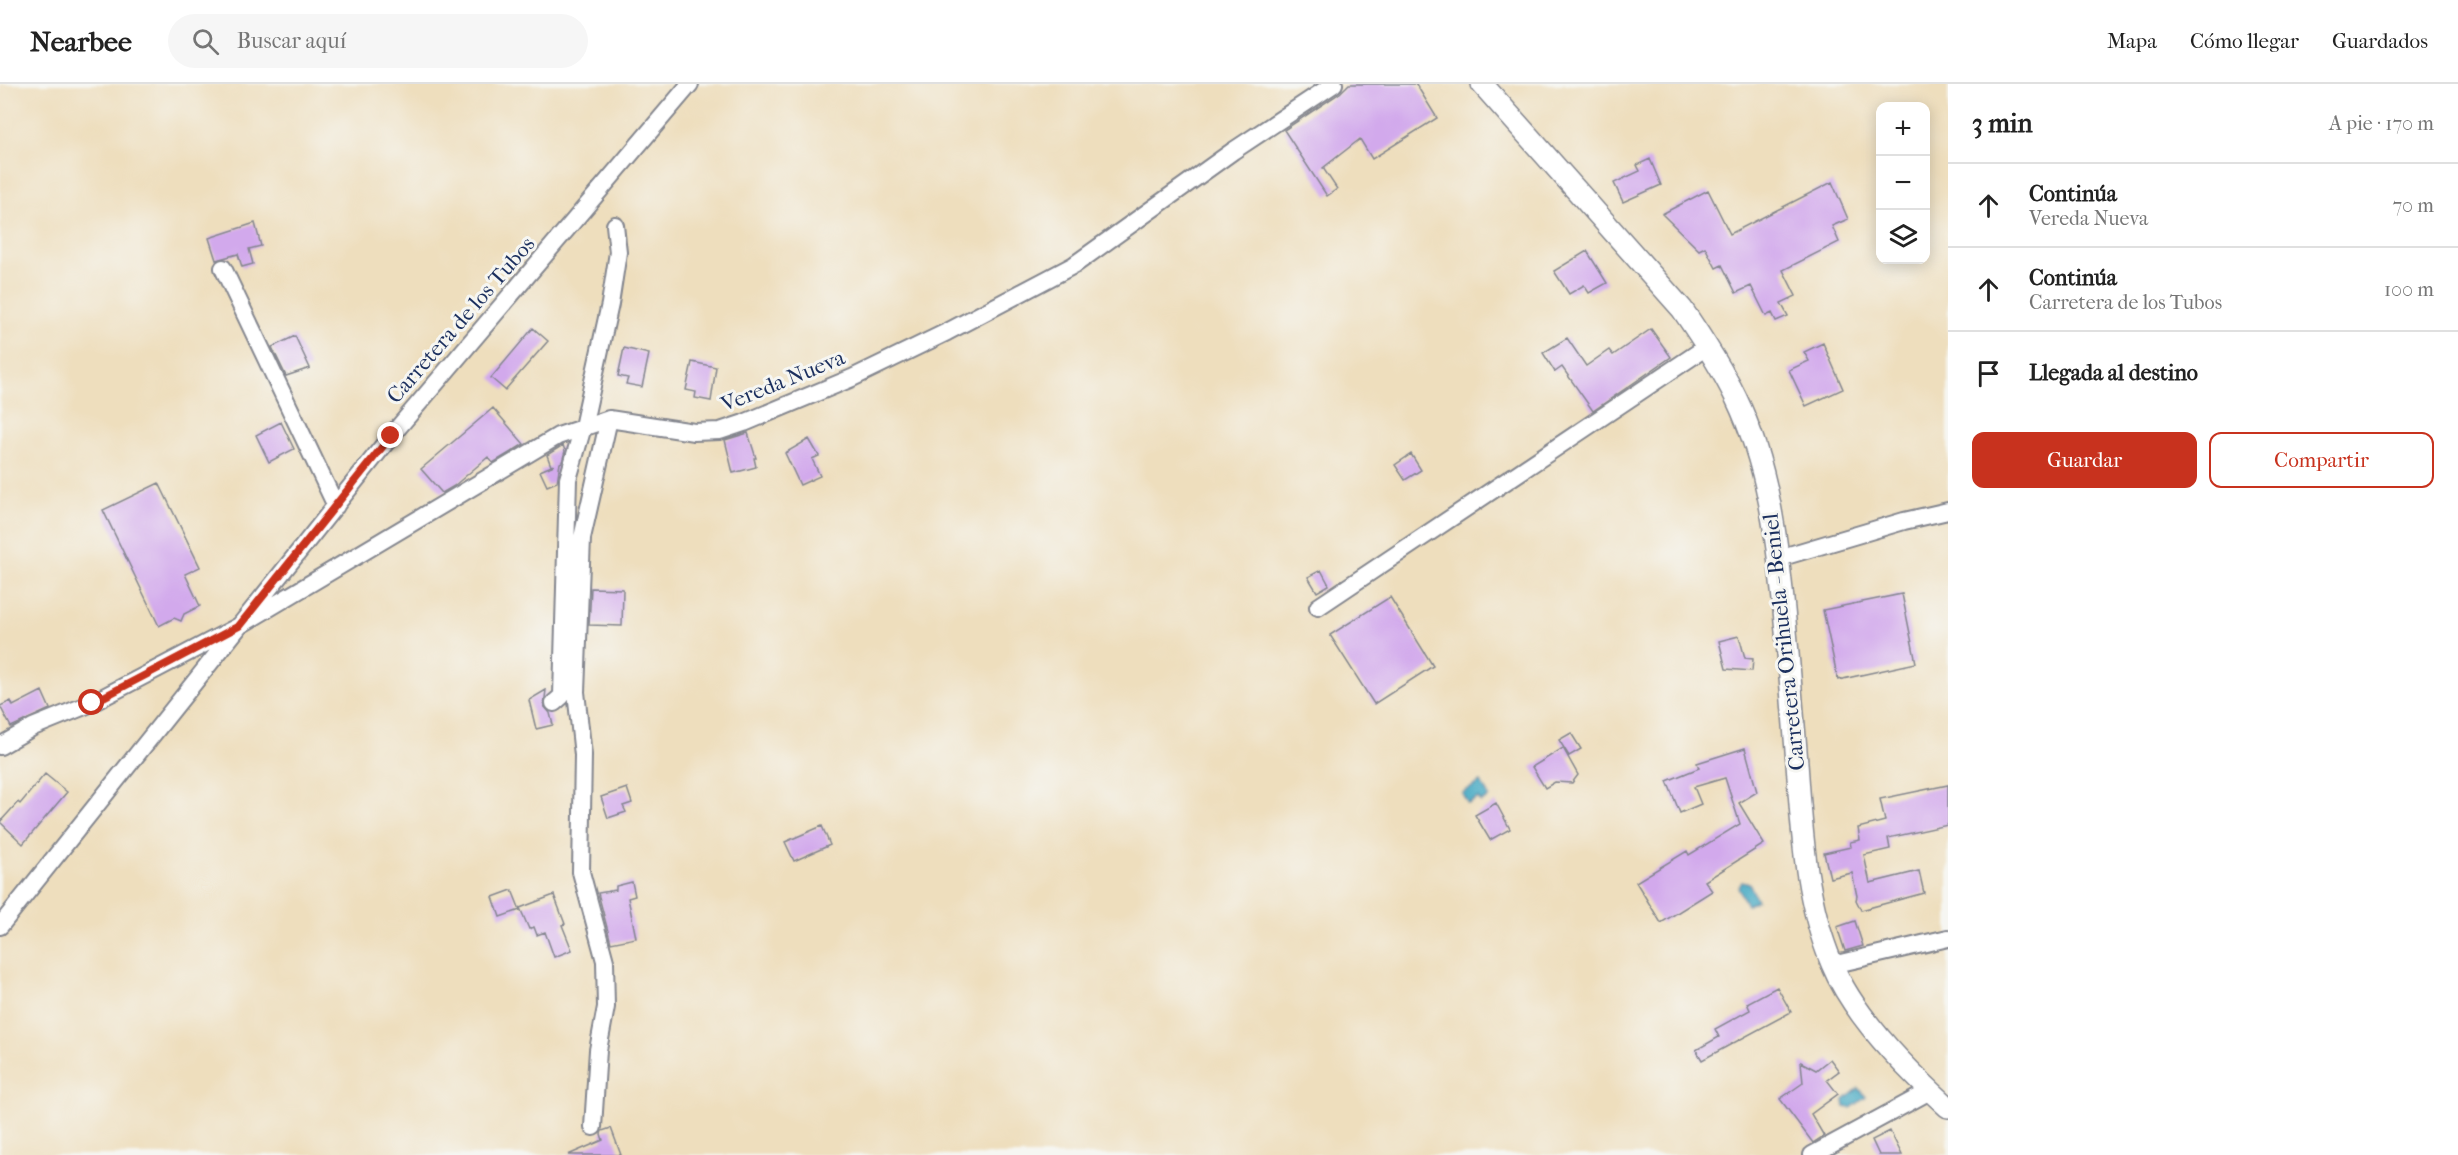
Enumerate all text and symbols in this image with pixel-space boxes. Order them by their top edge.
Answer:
search box [168,14,588,68]
text: Nearbee [30,25,132,58]
icon: search [189,25,222,58]
text: Buscar aquí [237,28,346,54]
text: Mapa [2107,29,2157,53]
text: Cómo llegar [2190,29,2299,53]
text: Guardados [2332,29,2428,53]
map controls [1876,102,1930,264]
button: + [1876,102,1930,156]
text: 3 min [1972,108,2033,139]
text: A pie · 170 m [2329,112,2434,135]
button: − [1876,156,1930,210]
text: Continúa [2029,181,2117,207]
icon: ahead [1972,189,2005,222]
text: 70 m [2392,194,2434,217]
text: Vereda Nueva [2029,207,2148,230]
button: layers [1876,210,1930,264]
street label: Carretera de los Tubos [382,231,540,409]
text: Continúa [2029,265,2117,291]
icon: ahead [1972,273,2005,306]
text: 100 m [2384,278,2434,301]
text: Carretera de los Tubos [2029,291,2222,314]
street label: Vereda Nueva [716,344,849,418]
icon: arrive [1972,357,2005,390]
text: Llegada al destino [2029,360,2198,386]
route end [377,422,403,448]
button: Guardar [1972,432,2197,488]
button: Compartir [2209,432,2434,488]
street label: Carretera Orihuela - Beniel [1758,512,1810,772]
route start [78,689,104,715]

